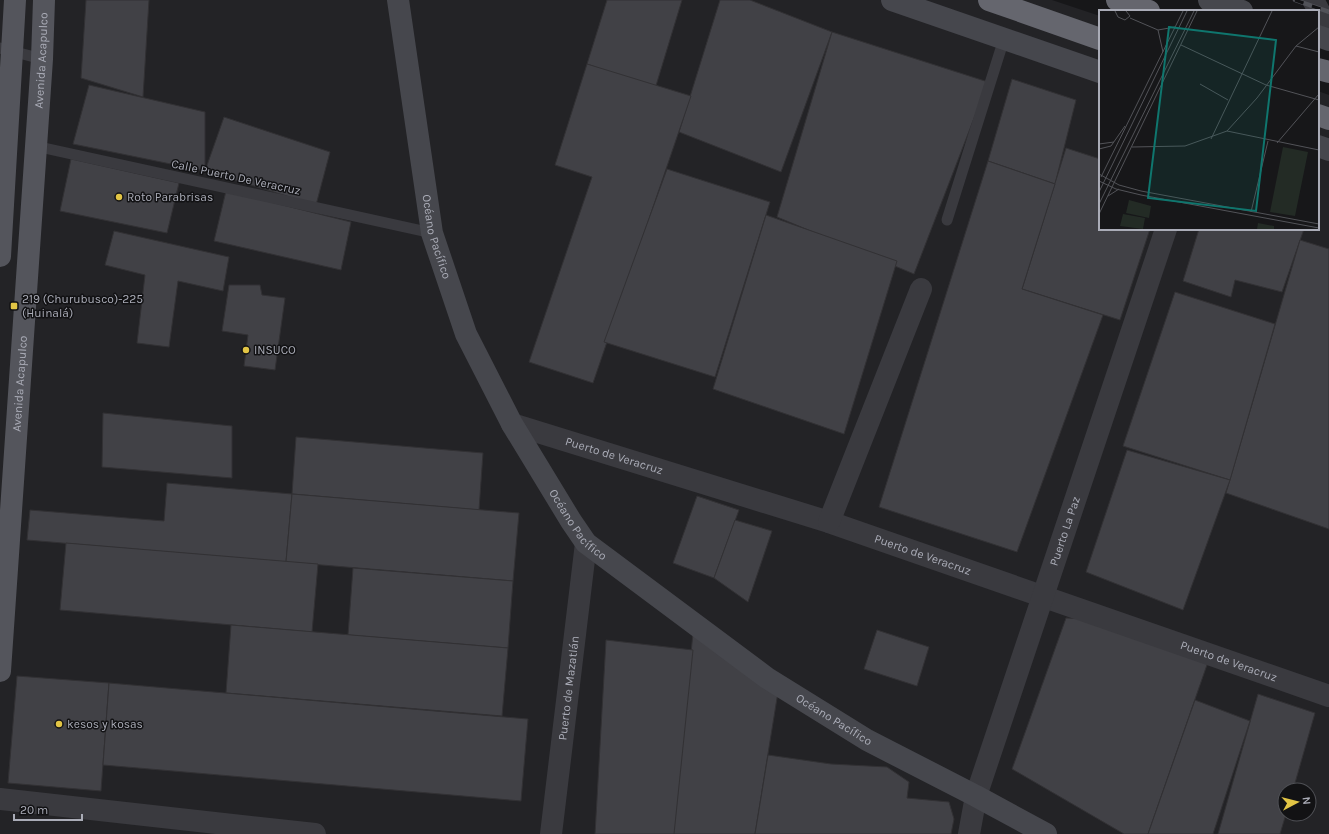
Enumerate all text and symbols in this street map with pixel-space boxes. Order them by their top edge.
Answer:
inset map [1099,10,1319,230]
street label: Avenida Acapulco [32,12,51,109]
street label: Calle Puerto De Veracruz [170,156,302,198]
place label: Roto Parabrisas [127,190,213,204]
marker: Roto Parabrisas [114,192,124,202]
street label: Océano Pacífico [419,193,454,281]
place label: 219 (Churubusco)-225 (Huinalá) [22,292,143,320]
marker: 219 (Churubusco)-225 (Huinalá) [9,301,19,311]
street label: Avenida Acapulco [9,335,30,432]
place label: INSUCO [254,343,296,357]
marker: INSUCO [241,345,251,355]
street label: Puerto de Veracruz [564,434,665,477]
street label: Océano Pacífico [546,487,610,563]
street label: Puerto La Paz [1047,494,1083,568]
street label: Puerto de Veracruz [872,531,973,578]
street label: Puerto de Mazatlán [555,635,582,741]
street label: Puerto de Veracruz [1178,638,1279,684]
street label: Océano Pacífico [793,691,874,748]
place label: kesos y kosas [67,717,143,731]
marker: kesos y kosas [54,719,64,729]
north arrow [1277,782,1317,822]
scale bar [14,796,82,822]
text: N [1299,796,1313,806]
text: 20 m [20,803,48,817]

